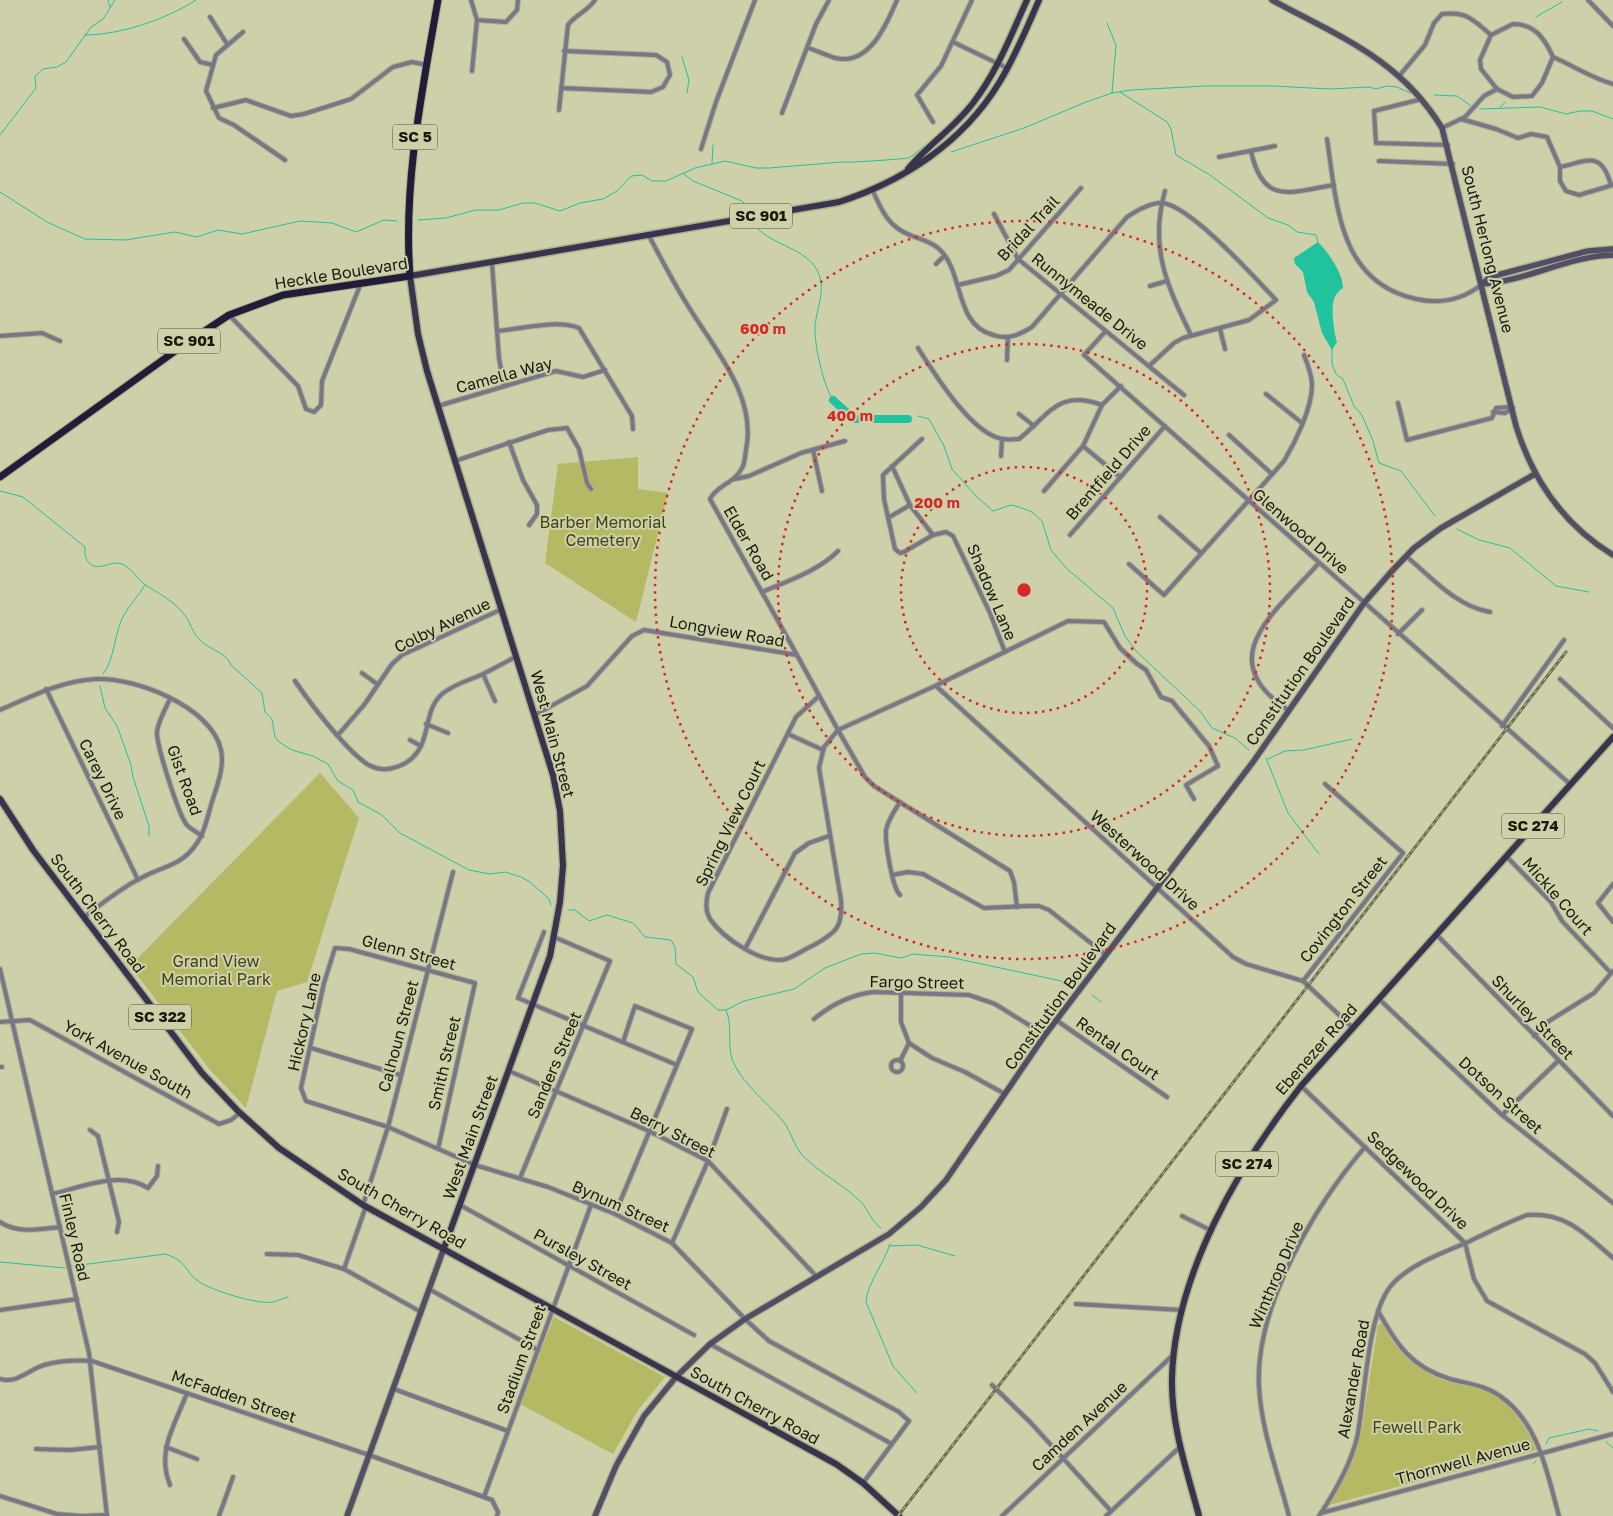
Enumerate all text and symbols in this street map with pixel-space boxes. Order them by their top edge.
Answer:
road number: SC 5 [392,124,438,150]
street label: South Herlong Avenue [1457,163,1519,335]
street label: Bridal Trail [993,191,1063,265]
road number: SC 901 [730,204,792,228]
street label: Runnymeade Drive [1028,248,1152,354]
street label: Heckle Boulevard [273,253,409,293]
text: 600 m [740,319,786,337]
road number: SC 901 [158,328,220,354]
street label: Camella Way [454,353,554,397]
text: 400 m [827,406,873,424]
street label: Brentfield Drive [1061,420,1155,524]
street label: Glenwood Drive [1249,484,1353,578]
text: 200 m [914,493,960,511]
street label: Elder Road [720,502,778,584]
park label: Barber Memorial Cemetery [540,512,666,550]
street label: Shadow Lane [963,541,1021,643]
centre of rings [1015,581,1033,599]
street label: Colby Avenue [391,593,493,657]
street label: Constitution Boulevard [1241,593,1359,749]
street label: Longview Road [668,611,786,651]
street label: West Main Street [526,668,580,800]
street label: Carey Drive [75,735,131,823]
street label: Gist Road [163,742,207,818]
street label: Spring View Court [691,756,769,890]
street label: Westerwood Drive [1086,806,1204,914]
road number: SC 274 [1502,814,1564,838]
street label: South Cherry Road [46,849,150,977]
street label: Covington Street [1295,852,1391,966]
street label: Mickle Court [1519,853,1597,939]
street label: Constitution Boulevard [1000,918,1120,1074]
street label: Glenn Street [360,930,458,974]
park label: Grand View Memorial Park [161,951,271,989]
street label: Shurley Street [1488,970,1578,1064]
street label: Hickory Lane [283,971,325,1073]
street label: Fargo Street [869,971,965,993]
street label: Calhoun Street [373,978,423,1094]
street label: Ebenezer Road [1271,999,1361,1099]
road number: SC 322 [129,1004,191,1030]
street label: Sanders Street [522,1008,586,1122]
street label: Rental Court [1072,1012,1164,1084]
street label: Smith Street [423,1014,465,1112]
street label: York Avenue South [60,1015,196,1103]
street label: Dotson Street [1455,1052,1547,1138]
street label: West Main Street [438,1072,502,1202]
street label: Berry Street [627,1102,719,1162]
street label: Sedgewood Drive [1363,1126,1473,1234]
road number: SC 274 [1216,1152,1278,1176]
street label: South Cherry Road [334,1163,470,1253]
street label: Bynum Street [569,1176,673,1236]
street label: Finley Road [55,1191,95,1283]
street label: Winthrop Drive [1244,1218,1308,1332]
street label: Pursley Street [530,1224,636,1294]
street label: Stadium Street [492,1302,550,1416]
street label: Alexander Road [1333,1318,1373,1440]
street label: South Cherry Road [687,1361,823,1449]
street label: McFadden Street [169,1365,299,1427]
street label: Camden Avenue [1027,1377,1131,1475]
park label: Fewell Park [1372,1417,1462,1437]
street label: Thornwell Avenue [1394,1433,1532,1489]

